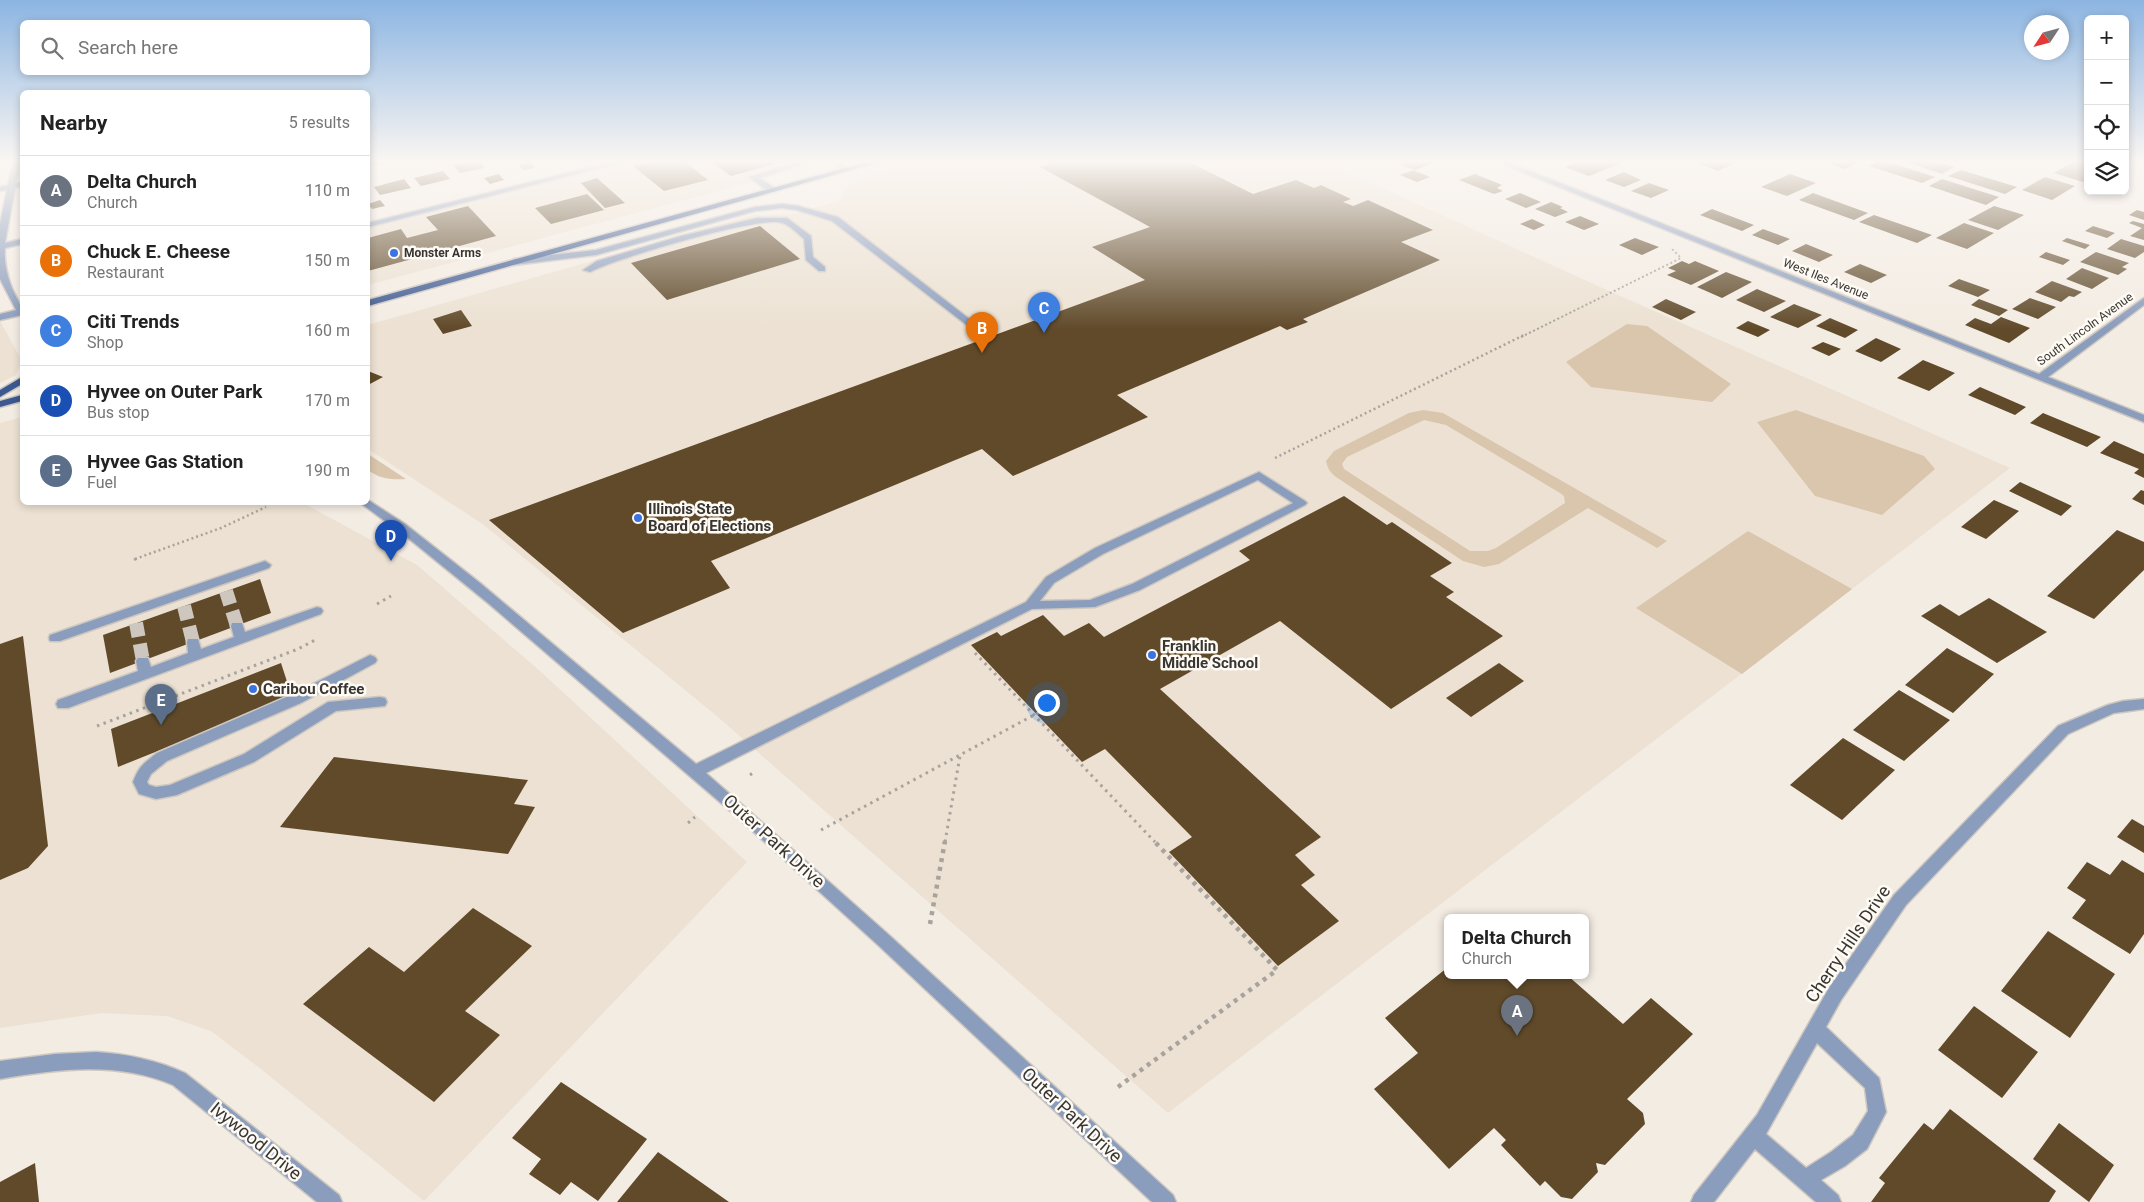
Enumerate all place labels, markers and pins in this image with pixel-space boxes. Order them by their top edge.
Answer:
place label: Monster Arms [404,246,481,260]
marker: Monster Arms [388,247,400,259]
pin: C [1028,292,1060,333]
pin: B [966,312,998,353]
place label: Illinois State Board of Elections [648,500,771,535]
marker: Illinois State Board of Elections [632,512,644,524]
pin: D [375,520,407,561]
place label: Franklin Middle School [1162,637,1258,672]
marker: Franklin Middle School [1146,649,1158,661]
place label: Caribou Coffee [263,680,364,698]
marker: Caribou Coffee [247,683,259,695]
pin: E [145,684,177,725]
pin: A [1501,995,1533,1036]

